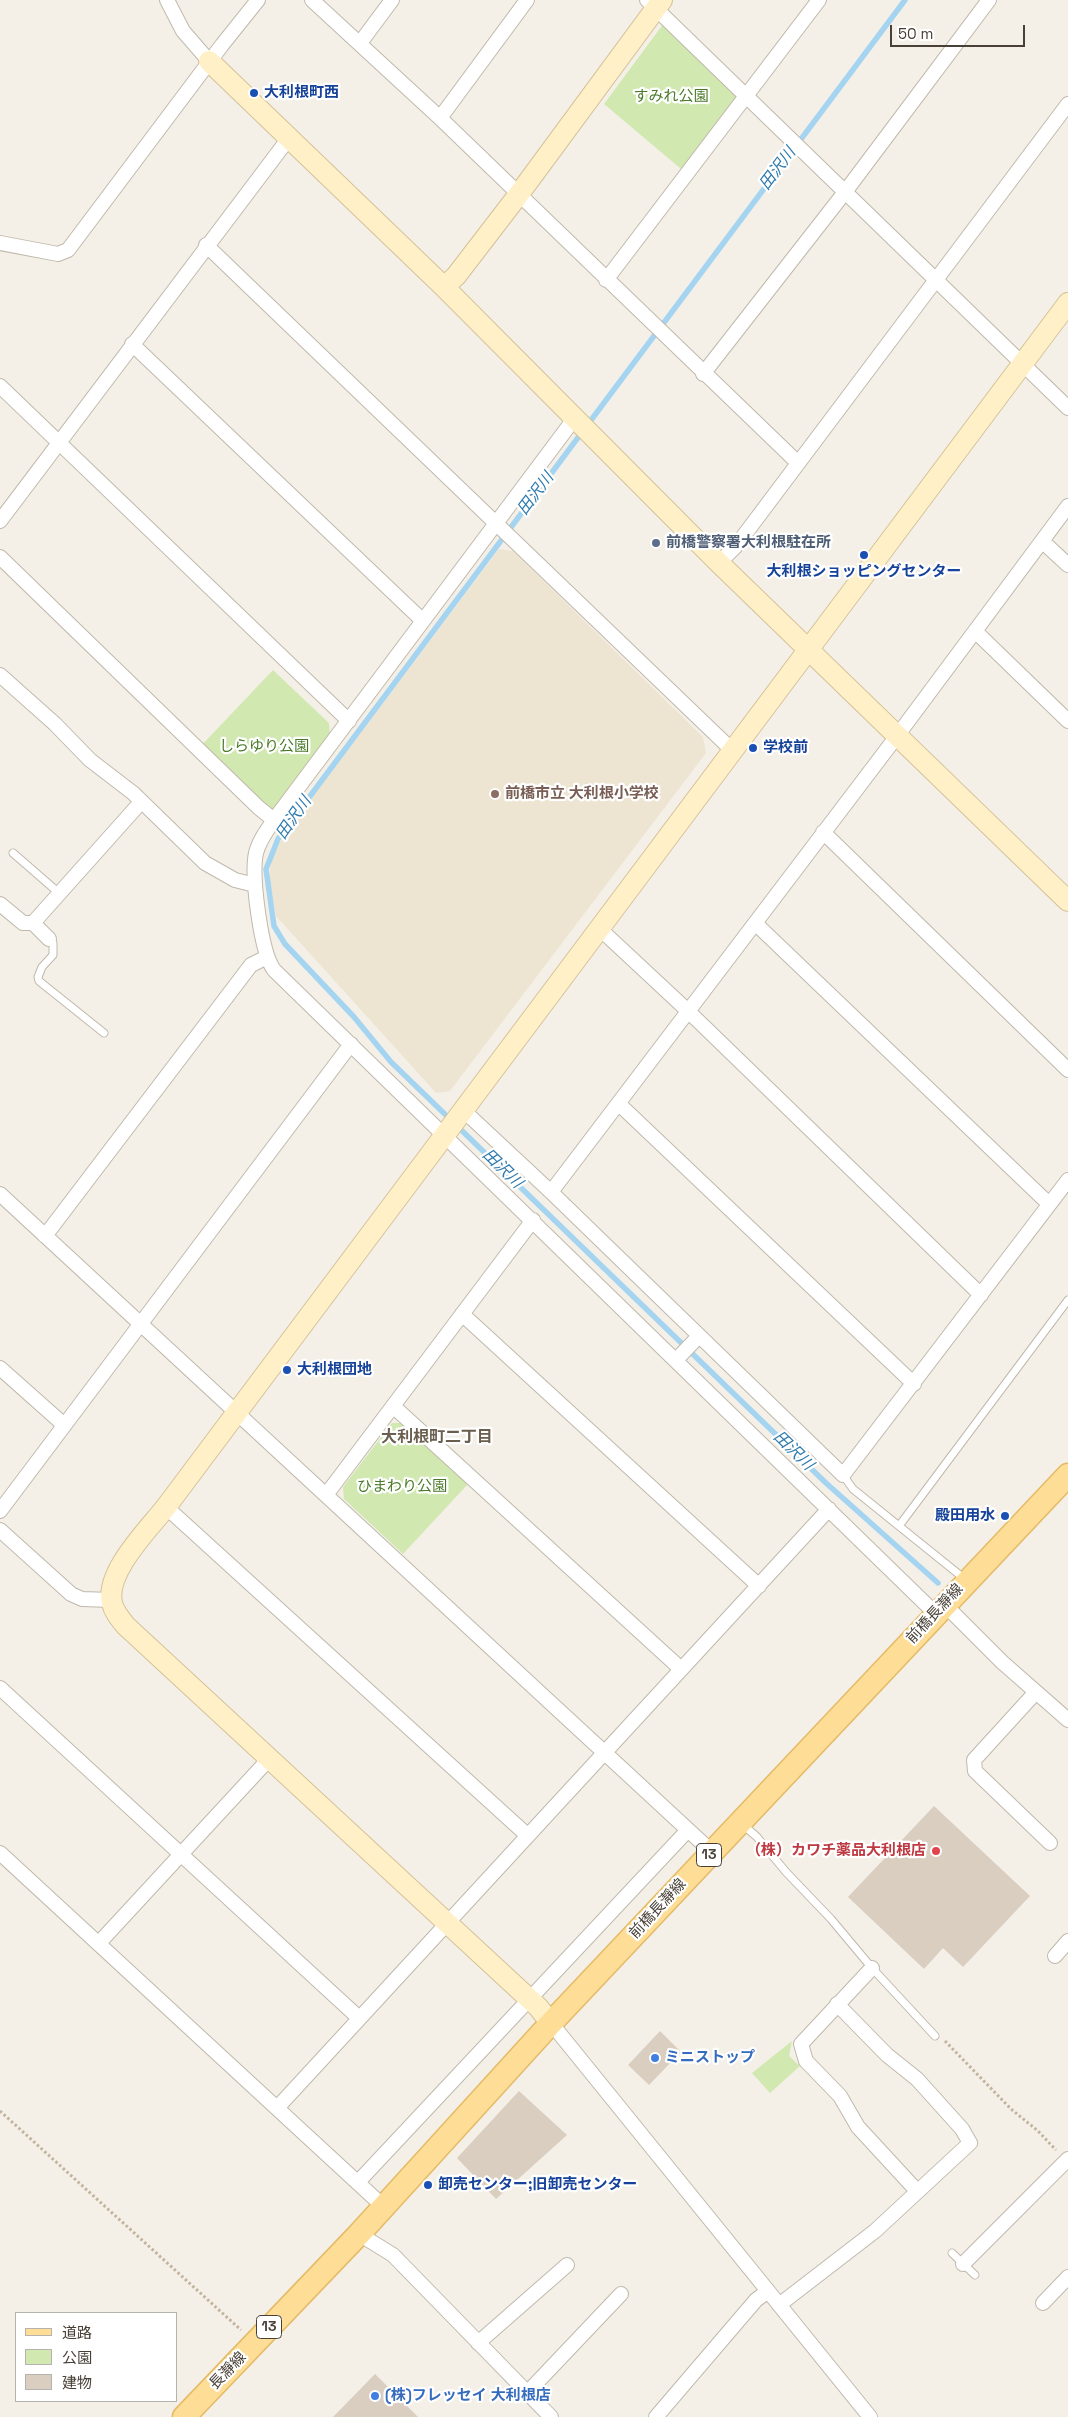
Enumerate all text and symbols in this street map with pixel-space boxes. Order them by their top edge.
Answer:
scale bar [893,15,1028,47]
text: 50 m [898,24,933,43]
place label: 大利根町西 [264,84,339,102]
marker: 大利根町西 [248,87,260,99]
park label: すみれ公園 [634,88,708,106]
water label: 田沢川 [756,144,800,194]
water label: 田沢川 [514,469,558,519]
place label: 前橋警察署大利根駐在所 [666,534,831,552]
marker: 前橋警察署大利根駐在所 [650,537,662,549]
marker: 大利根ショッピングセンター [858,549,870,561]
place label: 大利根ショッピングセンター [767,563,961,581]
park label: しらゆり公園 [219,738,309,756]
place label: 学校前 [763,739,808,757]
marker: 学校前 [747,742,759,754]
place label: 前橋市立 大利根小学校 [505,785,659,803]
marker: 前橋市立 大利根小学校 [489,788,501,800]
water label: 田沢川 [272,793,316,843]
water label: 田沢川 [478,1145,526,1193]
place label: 大利根団地 [297,1361,372,1379]
marker: 大利根団地 [281,1364,293,1376]
water label: 田沢川 [769,1427,817,1475]
district label: 大利根町二丁目 [381,1428,493,1448]
park label: ひまわり公園 [357,1478,447,1496]
place label: 殿田用水 [935,1507,995,1525]
marker: 殿田用水 [999,1510,1011,1522]
street label: 前橋長瀞線 [903,1580,967,1648]
place label: （株）カワチ薬品大利根店 [746,1842,926,1860]
road number: 13 [696,1844,722,1866]
marker: （株）カワチ薬品大利根店 [930,1845,942,1857]
street label: 前橋長瀞線 [626,1875,690,1943]
place label: ミニストップ [665,2049,755,2067]
marker: ミニストップ [649,2052,661,2064]
place label: 卸売センター;旧卸売センター [438,2176,637,2194]
marker: 卸売センター;旧卸売センター [422,2179,434,2191]
legend [15,2312,178,2402]
road number: 13 [256,2316,282,2338]
text: 道路 [62,2323,92,2342]
text: 公園 [62,2348,92,2367]
street label: 長瀞線 [206,2349,250,2393]
text: 建物 [62,2373,92,2392]
place label: (株)フレッセイ 大利根店 [385,2387,551,2405]
marker: (株)フレッセイ 大利根店 [369,2390,381,2402]

